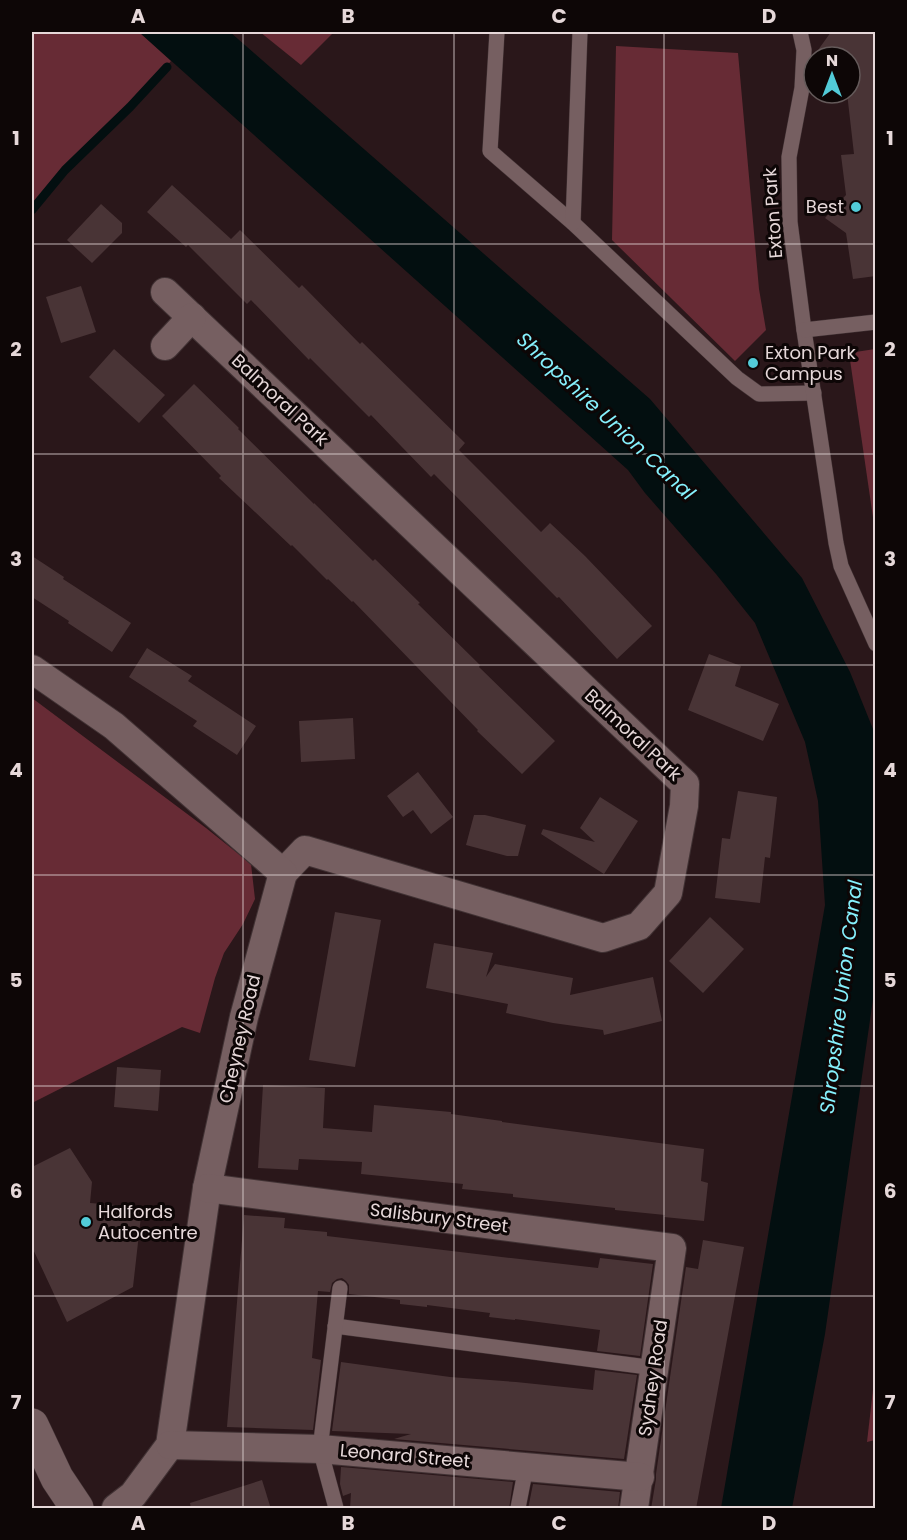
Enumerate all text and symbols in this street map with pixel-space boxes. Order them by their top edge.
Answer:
text: A [131,2,146,30]
text: B [341,2,355,30]
text: C [551,2,567,30]
text: D [762,2,776,30]
north arrow [802,45,862,105]
text: N [826,49,838,72]
text: 1 [12,124,20,152]
text: 1 [886,124,894,152]
street label: Exton Park [757,166,788,259]
place label: Best [806,194,844,219]
marker: Best [849,200,863,214]
water label: Shropshire Union Canal [510,326,702,506]
text: 2 [10,335,22,363]
text: 2 [884,335,896,363]
place label: Exton Park Campus [765,340,857,386]
street label: Balmoral Park [226,348,335,452]
marker: Exton Park Campus [746,356,760,370]
text: 3 [10,545,22,573]
text: 3 [884,545,896,573]
street label: Balmoral Park [579,683,688,787]
text: 4 [9,756,23,784]
text: 4 [883,756,897,784]
water label: Shropshire Union Canal [813,879,869,1115]
text: 5 [10,966,23,994]
text: 5 [884,966,897,994]
street label: Cheyney Road [213,972,266,1106]
text: 6 [10,1177,22,1205]
text: 6 [884,1177,896,1205]
street label: Salisbury Street [369,1197,510,1238]
place label: Halfords Autocentre [98,1199,198,1245]
marker: Halfords Autocentre [79,1215,93,1229]
street label: Sydney Road [632,1318,673,1438]
text: 7 [11,1388,22,1416]
text: 7 [885,1388,896,1416]
street label: Leonard Street [339,1437,471,1474]
text: A [131,1509,146,1537]
text: B [341,1509,355,1537]
text: C [551,1509,567,1537]
text: D [762,1509,776,1537]

